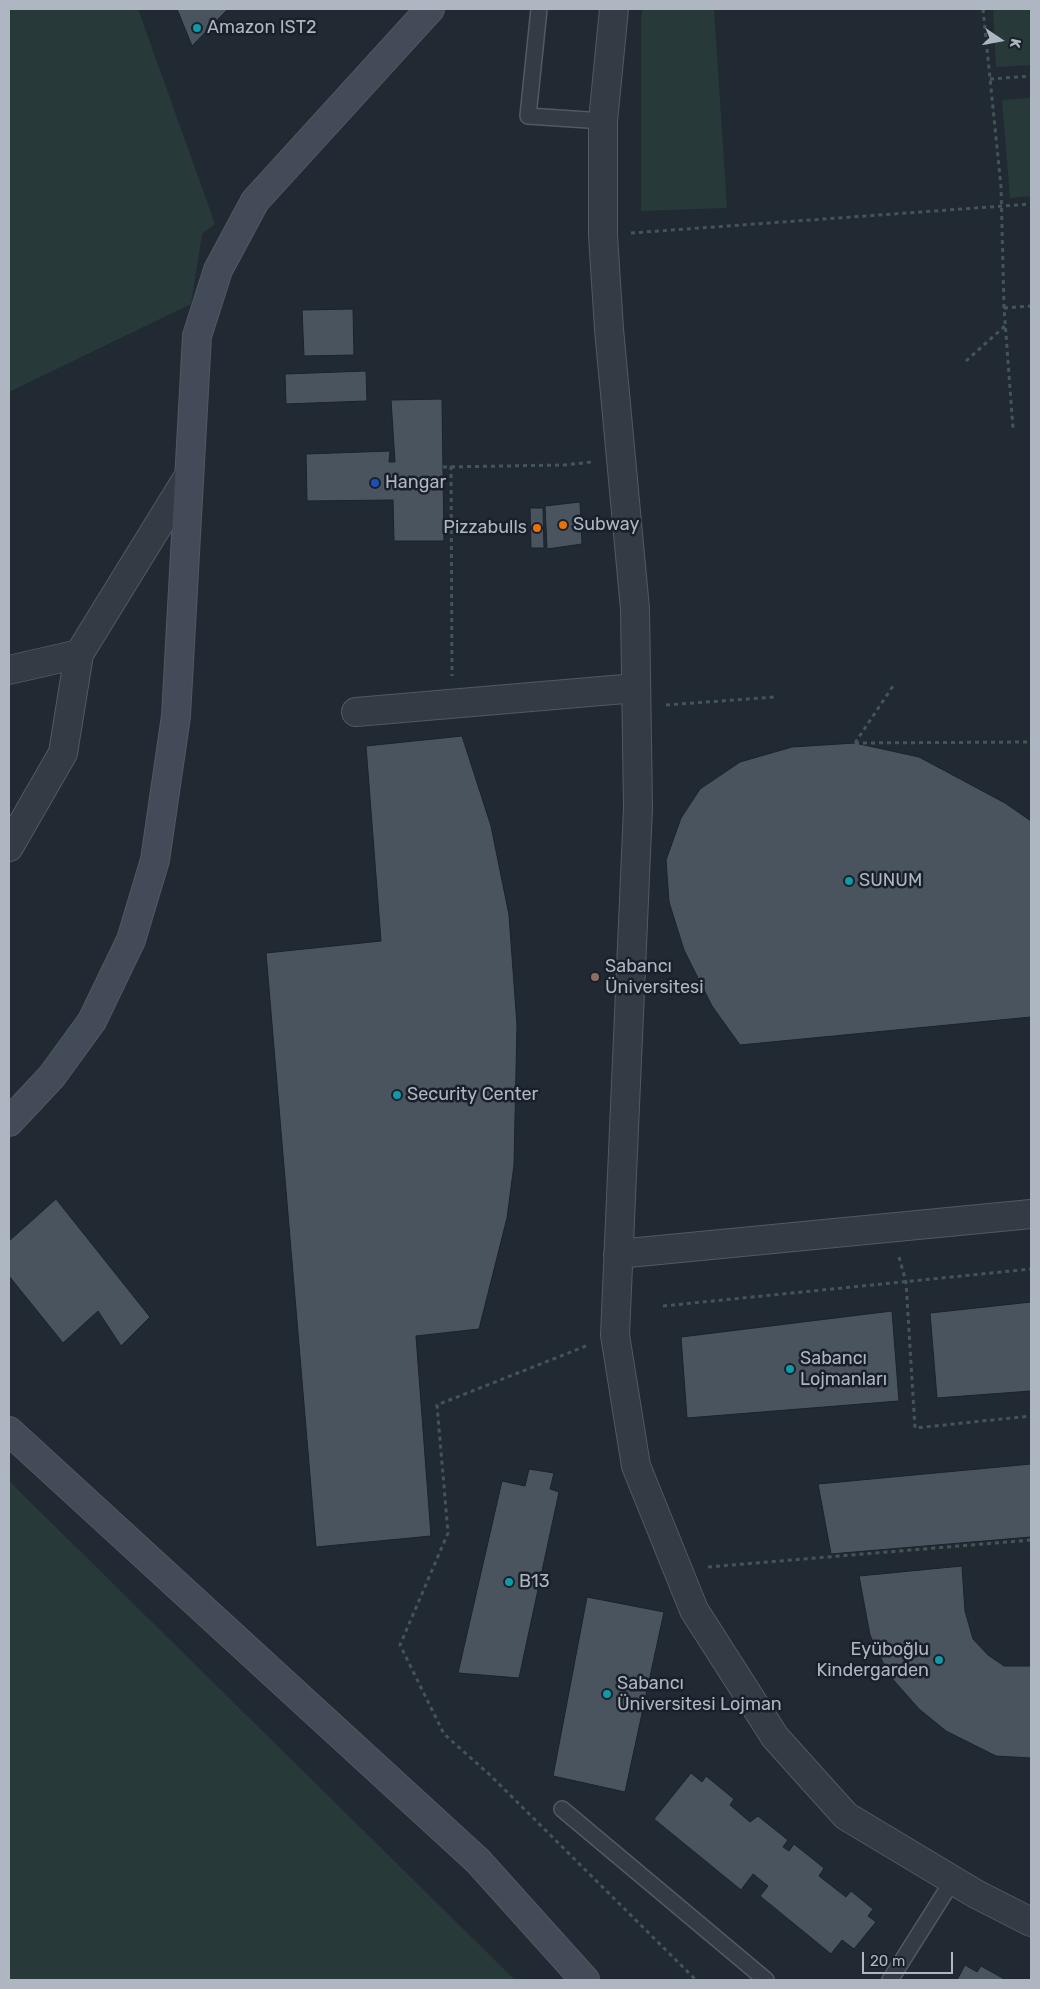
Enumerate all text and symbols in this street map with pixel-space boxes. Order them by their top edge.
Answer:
north arrow [975,15,1025,65]
place label: Amazon IST2 [207,17,317,39]
marker: Amazon IST2 [191,22,203,34]
text: K [1006,37,1024,50]
place label: Hangar [385,472,446,494]
marker: Hangar [369,477,381,489]
place label: Subway [573,514,639,536]
place label: Pizzabulls [443,517,527,539]
marker: Subway [557,519,569,531]
marker: Pizzabulls [531,522,543,534]
place label: SUNUM [859,870,922,892]
marker: SUNUM [843,875,855,887]
place label: Sabancı Üniversitesi [605,956,704,999]
marker: Sabancı Üniversitesi [589,971,601,983]
place label: Security Center [407,1084,538,1106]
marker: Security Center [391,1089,403,1101]
place label: Sabancı Lojmanları [800,1348,887,1390]
marker: Sabancı Lojmanları [784,1363,796,1375]
place label: B13 [519,1571,550,1593]
marker: B13 [503,1576,515,1588]
place label: Eyüboğlu Kindergarden [816,1639,929,1682]
marker: Eyüboğlu Kindergarden [933,1654,945,1666]
place label: Sabancı Üniversitesi Lojman [617,1673,782,1716]
marker: Sabancı Üniversitesi Lojman [601,1688,613,1700]
scale bar [865,1942,956,1974]
text: 20 m [870,1952,905,1970]

